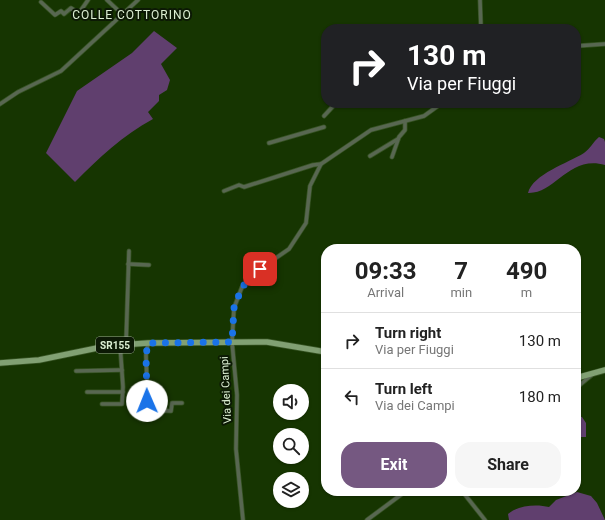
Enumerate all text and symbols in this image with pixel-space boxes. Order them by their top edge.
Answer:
district label: COLLE COTTORINO [72,8,192,22]
text: 130 m [407,39,486,72]
icon: right [341,40,393,92]
text: Via per Fiuggi [407,73,516,94]
pin [243,252,277,286]
text: 09:33 [355,257,417,285]
text: 7 [454,257,468,285]
text: 490 [506,257,547,285]
icon: arrive [249,258,271,280]
text: Arrival [367,285,404,300]
text: min [450,285,472,300]
text: m [521,285,532,300]
text: Turn right [375,324,441,342]
icon: right [341,330,363,352]
text: 130 m [519,332,561,350]
road number: SR155 [96,337,134,353]
text: Via per Fiuggi [375,342,454,357]
street label: Via dei Campi [218,356,234,424]
position arrow [126,380,168,422]
text: Turn left [375,380,432,398]
map controls [273,384,309,508]
button: sound [273,384,309,420]
icon: left [341,386,363,408]
text: 180 m [519,388,561,406]
text: Via dei Campi [375,398,455,413]
button: search [273,428,309,464]
button: Exit [341,442,447,488]
button: Share [455,442,561,488]
button: layers [273,472,309,508]

